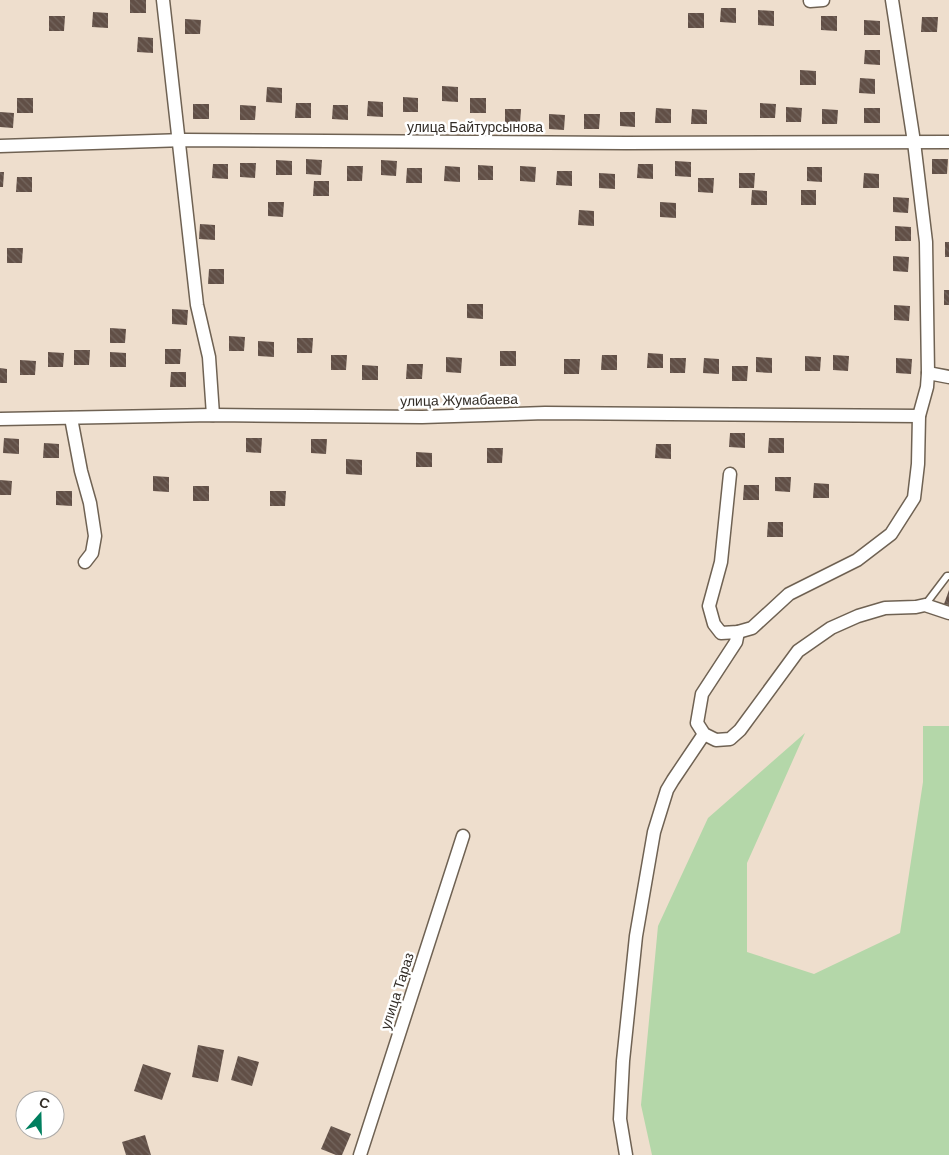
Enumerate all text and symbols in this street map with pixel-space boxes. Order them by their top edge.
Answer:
street label: улица Байтурсынова [407,119,543,135]
street label: улица Жумабаева [400,391,518,409]
street label: улица Тараз [377,951,417,1031]
north arrow [15,1090,65,1140]
text: С [37,1094,52,1112]

